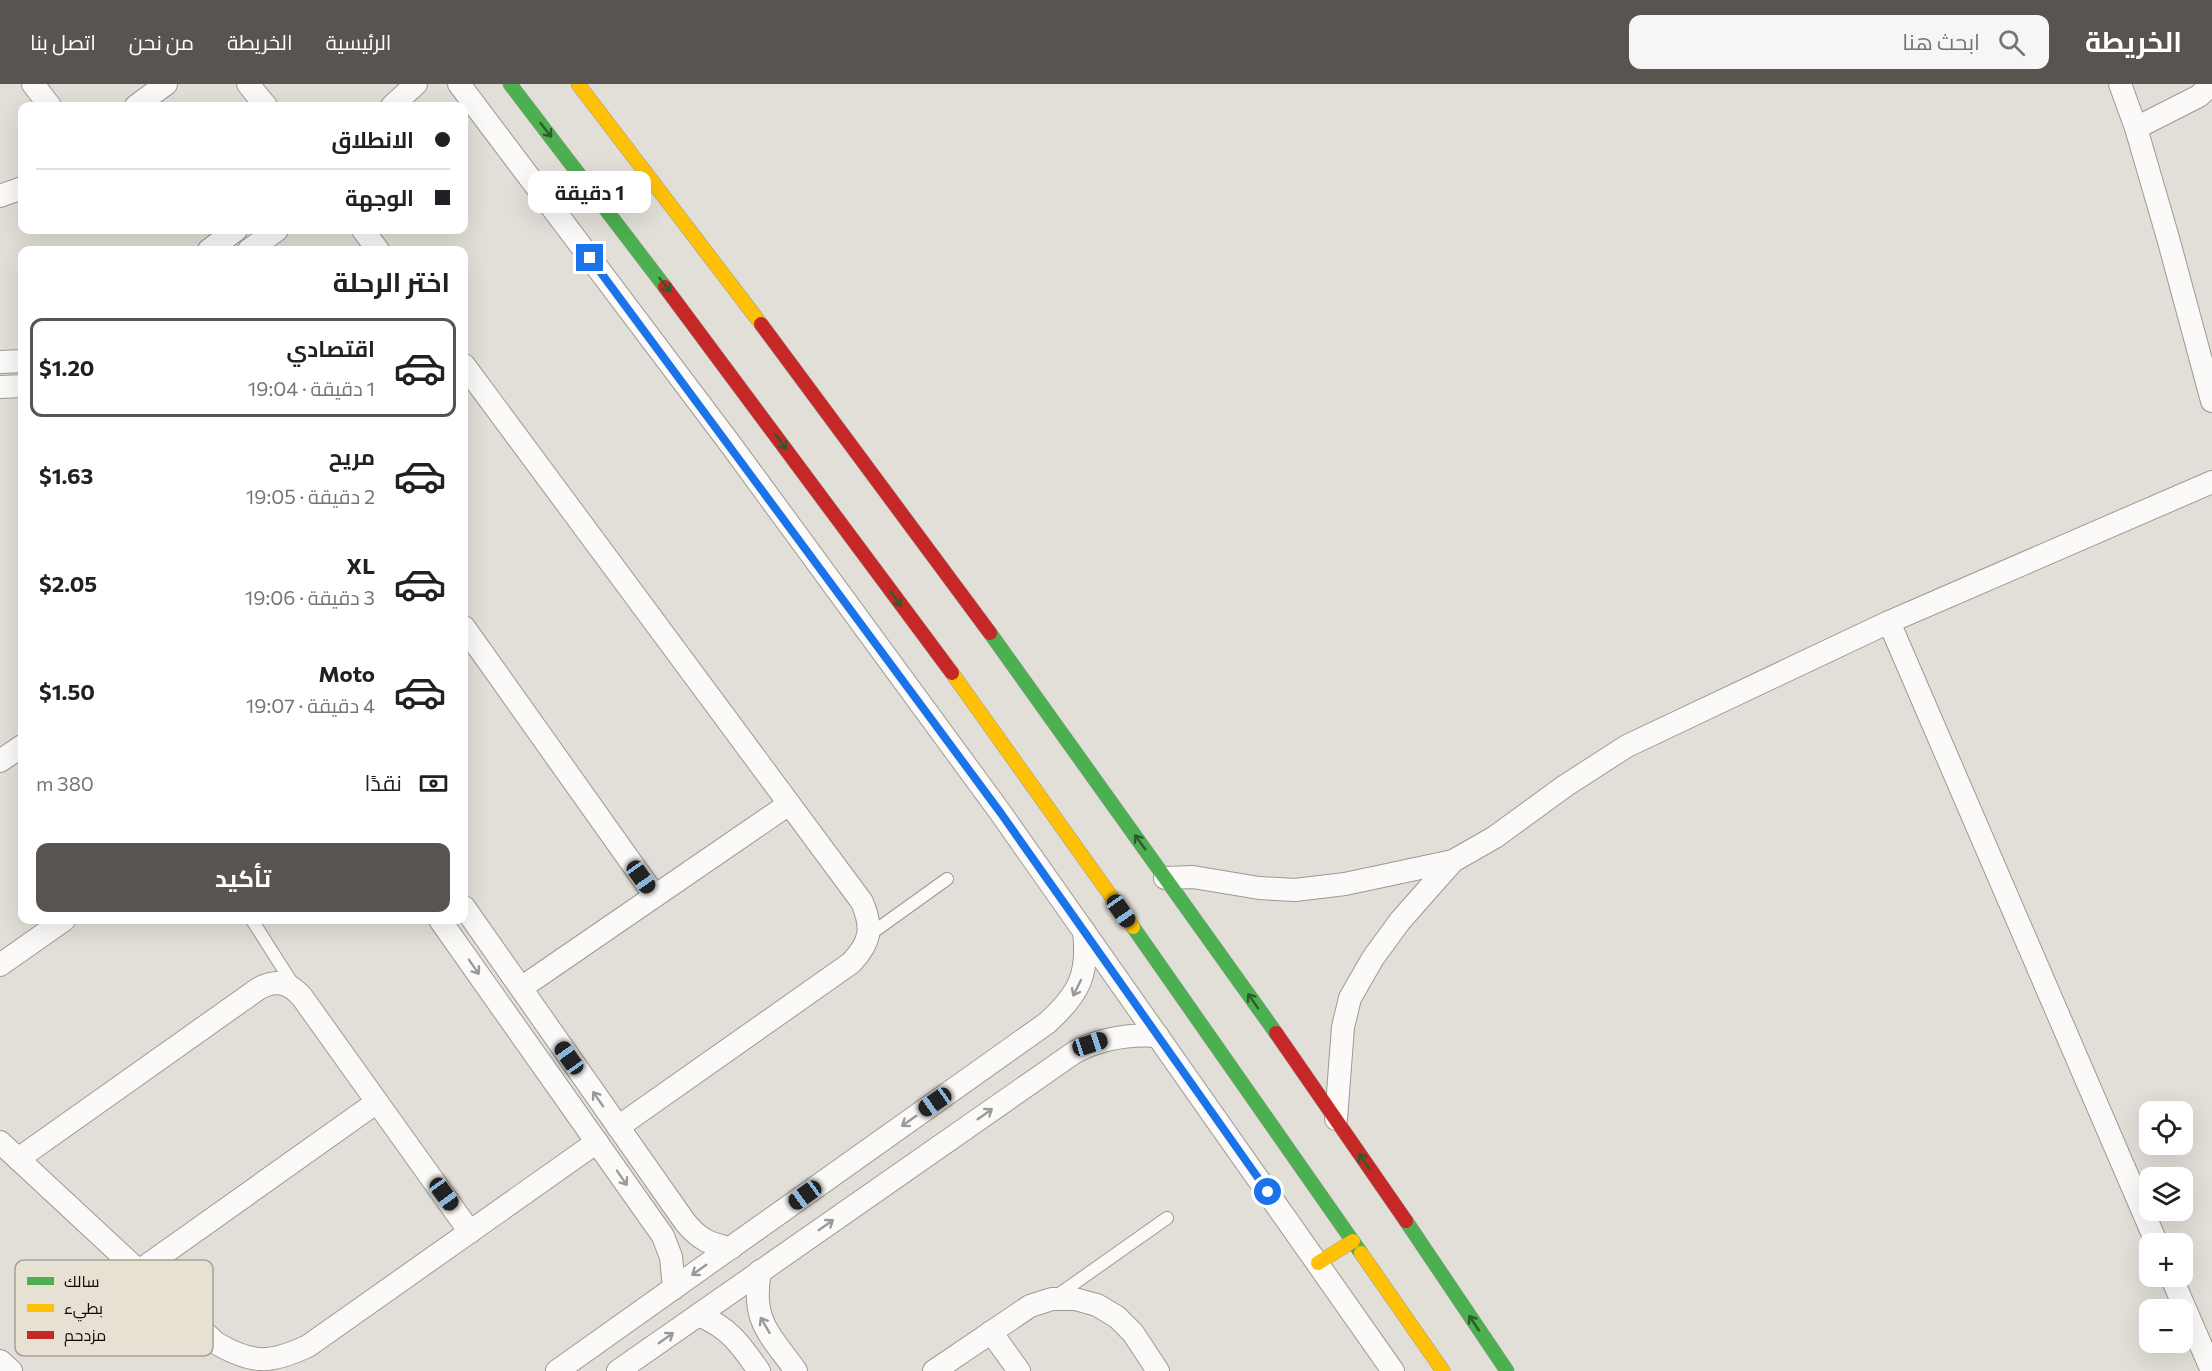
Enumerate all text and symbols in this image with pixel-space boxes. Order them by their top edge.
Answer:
search box [1629,15,2049,69]
text: الخريطة [2085,24,2182,58]
icon: search [1995,26,2028,59]
text: ابحث هنا [1902,28,1980,55]
text: اتصل بنا [30,29,96,54]
text: من نحن [129,29,194,54]
text: الخريطة [227,29,293,54]
text: الرئيسية [326,29,391,54]
one-way arrow [539,122,552,138]
text: الانطلاق [331,126,414,153]
callout: 1 دقيقة [528,171,652,213]
text: 1 دقيقة [555,180,624,204]
text: الوجهة [345,184,414,211]
route end [576,244,603,271]
text: اختر الرحلة [333,265,450,298]
one-way arrow [658,277,671,293]
text: اقتصادي [286,335,375,362]
icon: car [393,341,447,395]
text: $1.20 [39,354,94,381]
text: 1 دقيقة · 19:04 [248,376,375,400]
one-way arrow [775,433,787,449]
text: مريح [329,443,375,470]
icon: car [393,449,447,503]
text: $1.63 [39,462,93,489]
text: 2 دقيقة · 19:05 [246,484,375,508]
text: XL [347,552,375,579]
icon: car [393,557,447,611]
text: $2.05 [39,570,97,597]
text: 3 دقيقة · 19:06 [245,585,375,609]
one-way arrow [890,590,902,606]
text: Moto [319,660,375,687]
icon: car [393,665,447,719]
text: $1.50 [39,678,95,705]
text: 4 دقيقة · 19:07 [246,693,375,717]
icon: cash [417,767,450,800]
text: نقدًا [364,769,402,796]
text: 380 m [36,771,94,795]
one-way arrow [1134,835,1146,851]
button: تأكيد [36,843,450,912]
car [623,857,659,897]
car [1103,891,1139,931]
one-way arrow [468,959,480,975]
one-way arrow [1070,978,1082,996]
one-way arrow [1247,994,1259,1010]
car [1070,1030,1110,1058]
car [551,1038,587,1078]
car [915,1084,955,1120]
one-way arrow [592,1091,604,1107]
map controls [2139,1101,2193,1353]
button: locate [2139,1101,2193,1155]
one-way arrow [977,1108,993,1120]
one-way arrow [902,1115,918,1127]
one-way arrow [1358,1154,1370,1170]
button: layers [2139,1167,2193,1221]
one-way arrow [616,1170,628,1186]
car [426,1174,462,1214]
car [785,1177,825,1213]
route start [1254,1178,1281,1205]
one-way arrow [817,1219,833,1231]
button: + [2139,1233,2193,1287]
legend [15,1260,213,1356]
one-way arrow [691,1264,707,1276]
text: سالك [64,1271,99,1290]
text: بطيء [64,1298,103,1322]
button: − [2139,1299,2193,1353]
one-way arrow [1468,1315,1480,1331]
one-way arrow [758,1317,770,1334]
text: مزدحم [64,1325,106,1347]
one-way arrow [657,1332,674,1344]

